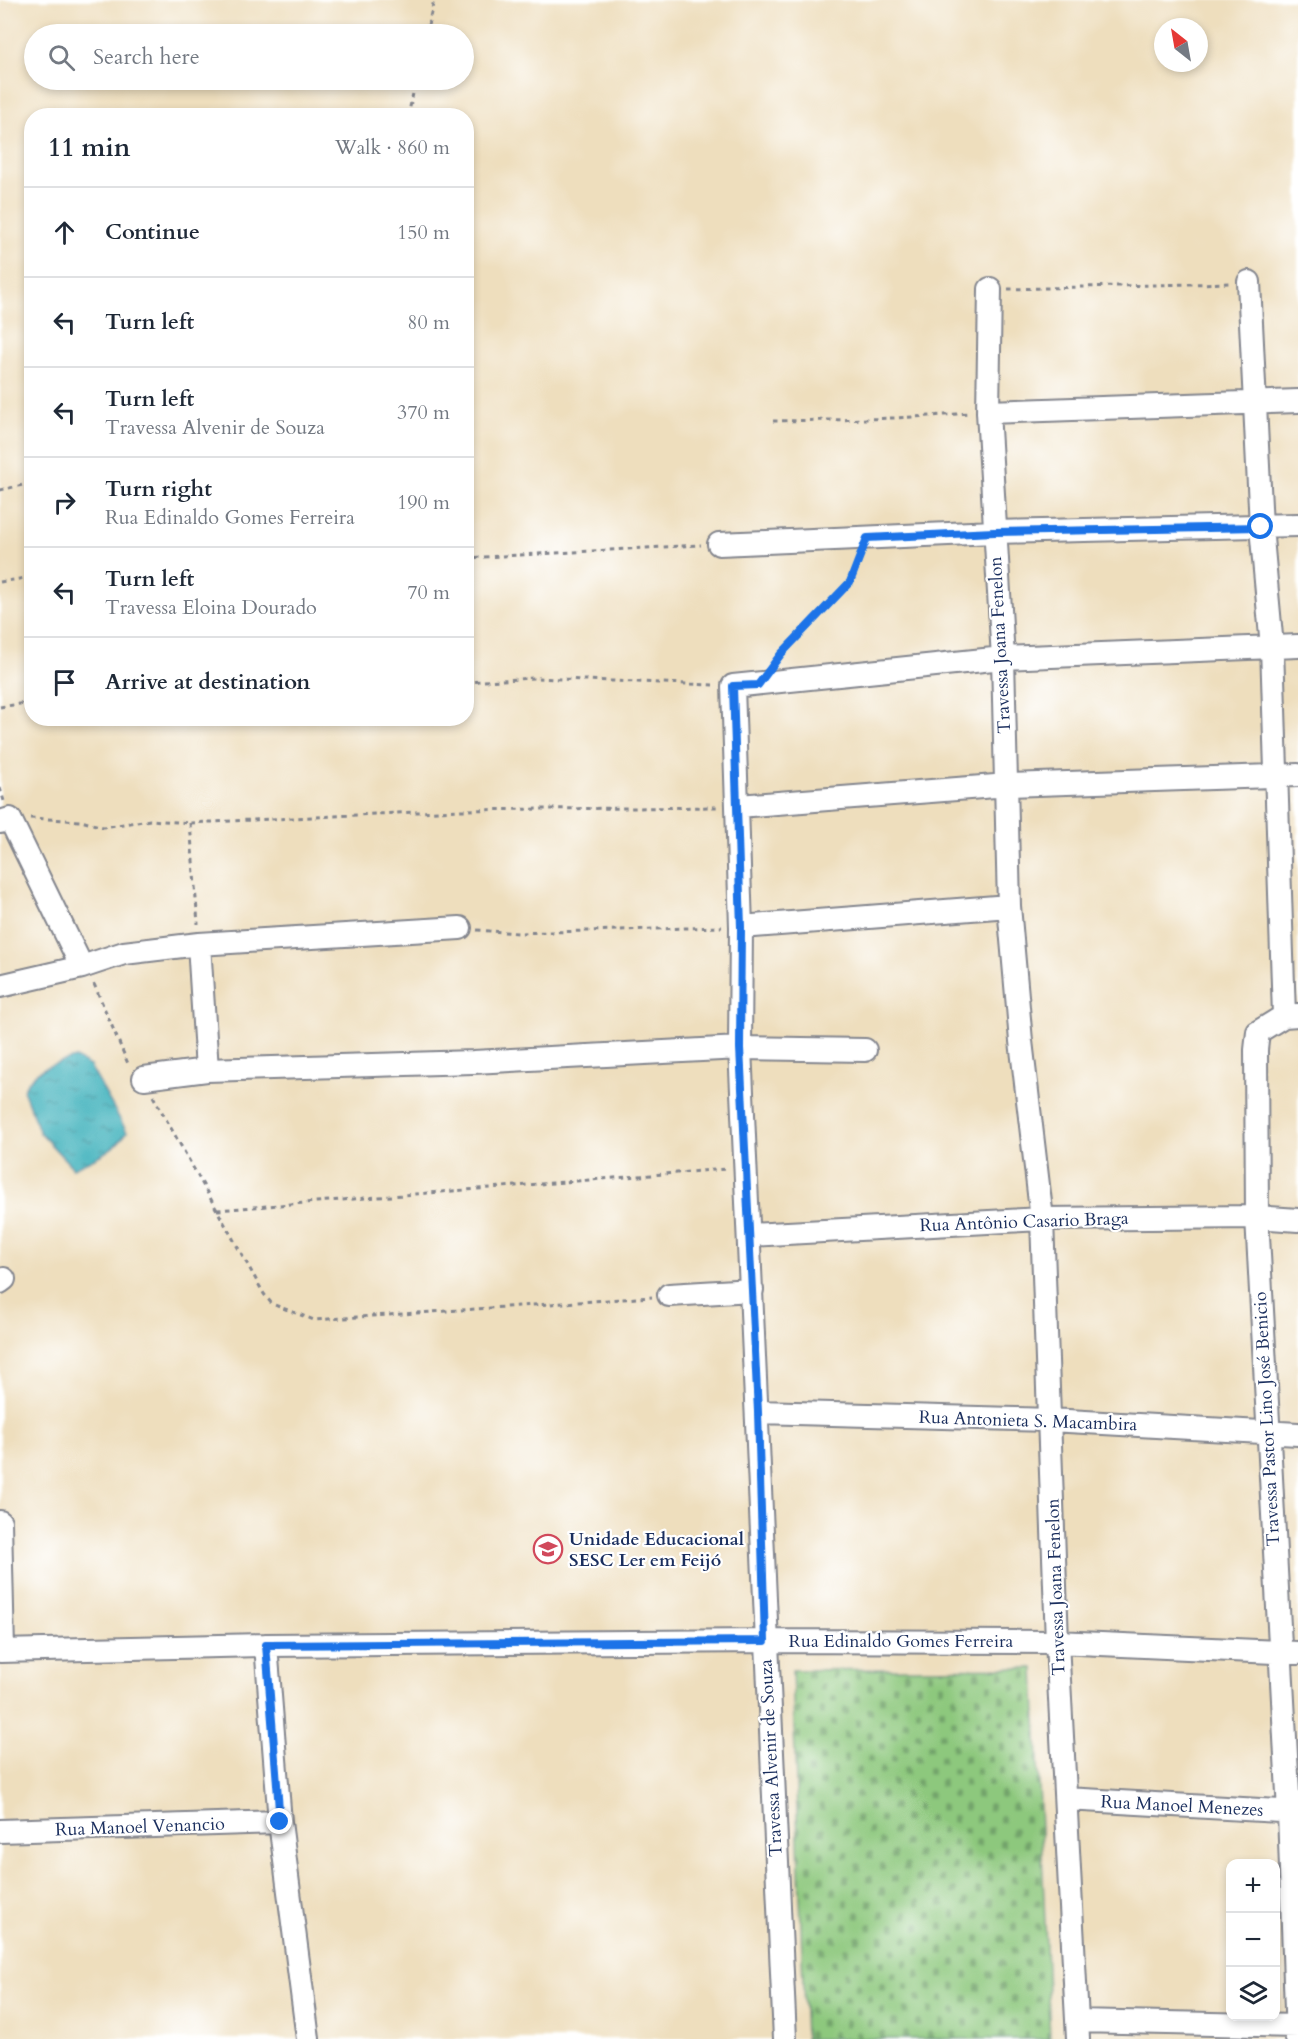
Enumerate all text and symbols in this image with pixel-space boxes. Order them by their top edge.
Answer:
north arrow [1154,18,1208,72]
search box [24,24,474,90]
icon: search [45,41,78,74]
text: Search here [93,42,200,72]
text: 11 min [48,130,131,165]
text: Walk · 860 m [335,134,450,161]
icon: ahead [48,216,81,249]
text: Continue [105,217,200,247]
text: 150 m [397,219,450,246]
icon: left [48,306,81,339]
text: Turn left [105,307,194,337]
text: 80 m [407,309,450,336]
text: Turn left [105,384,194,414]
icon: left [48,396,81,429]
text: 370 m [397,399,450,426]
text: Travessa Alvenir de Souza [105,414,325,441]
text: Turn right [105,474,212,504]
icon: right [48,486,81,519]
text: 190 m [397,489,450,516]
text: Rua Edinaldo Gomes Ferreira [105,504,355,531]
route start [1247,513,1273,539]
street label: Travessa Joana Fenelon [983,555,1017,734]
text: Turn left [105,564,194,594]
icon: left [48,576,81,609]
text: 70 m [407,579,450,606]
text: Travessa Eloina Dourado [105,594,317,621]
icon: arrive [48,666,81,699]
text: Arrive at destination [105,667,310,697]
street label: Rua Antônio Casario Braga [919,1206,1129,1238]
street label: Travessa Pastor Lino José Benicio [1248,1291,1286,1547]
street label: Rua Antonieta S. Macambira [918,1405,1138,1437]
street label: Travessa Joana Fenelon [1040,1497,1072,1676]
place label: Unidade Educacional SESC Ler em Feijó [569,1527,744,1573]
school or university icon: Unidade Educacional SESC Ler em Feijó [532,1533,564,1565]
street label: Rua Edinaldo Gomes Ferreira [789,1629,1014,1654]
street label: Travessa Alvenir de Souza [753,1658,789,1857]
street label: Rua Manoel Menezes [1100,1789,1264,1823]
route end [266,1808,292,1834]
street label: Rua Manoel Venancio [55,1812,226,1842]
map controls [1226,1859,1280,2021]
button: + [1226,1859,1280,1913]
button: − [1226,1913,1280,1967]
button: layers [1226,1967,1280,2021]

